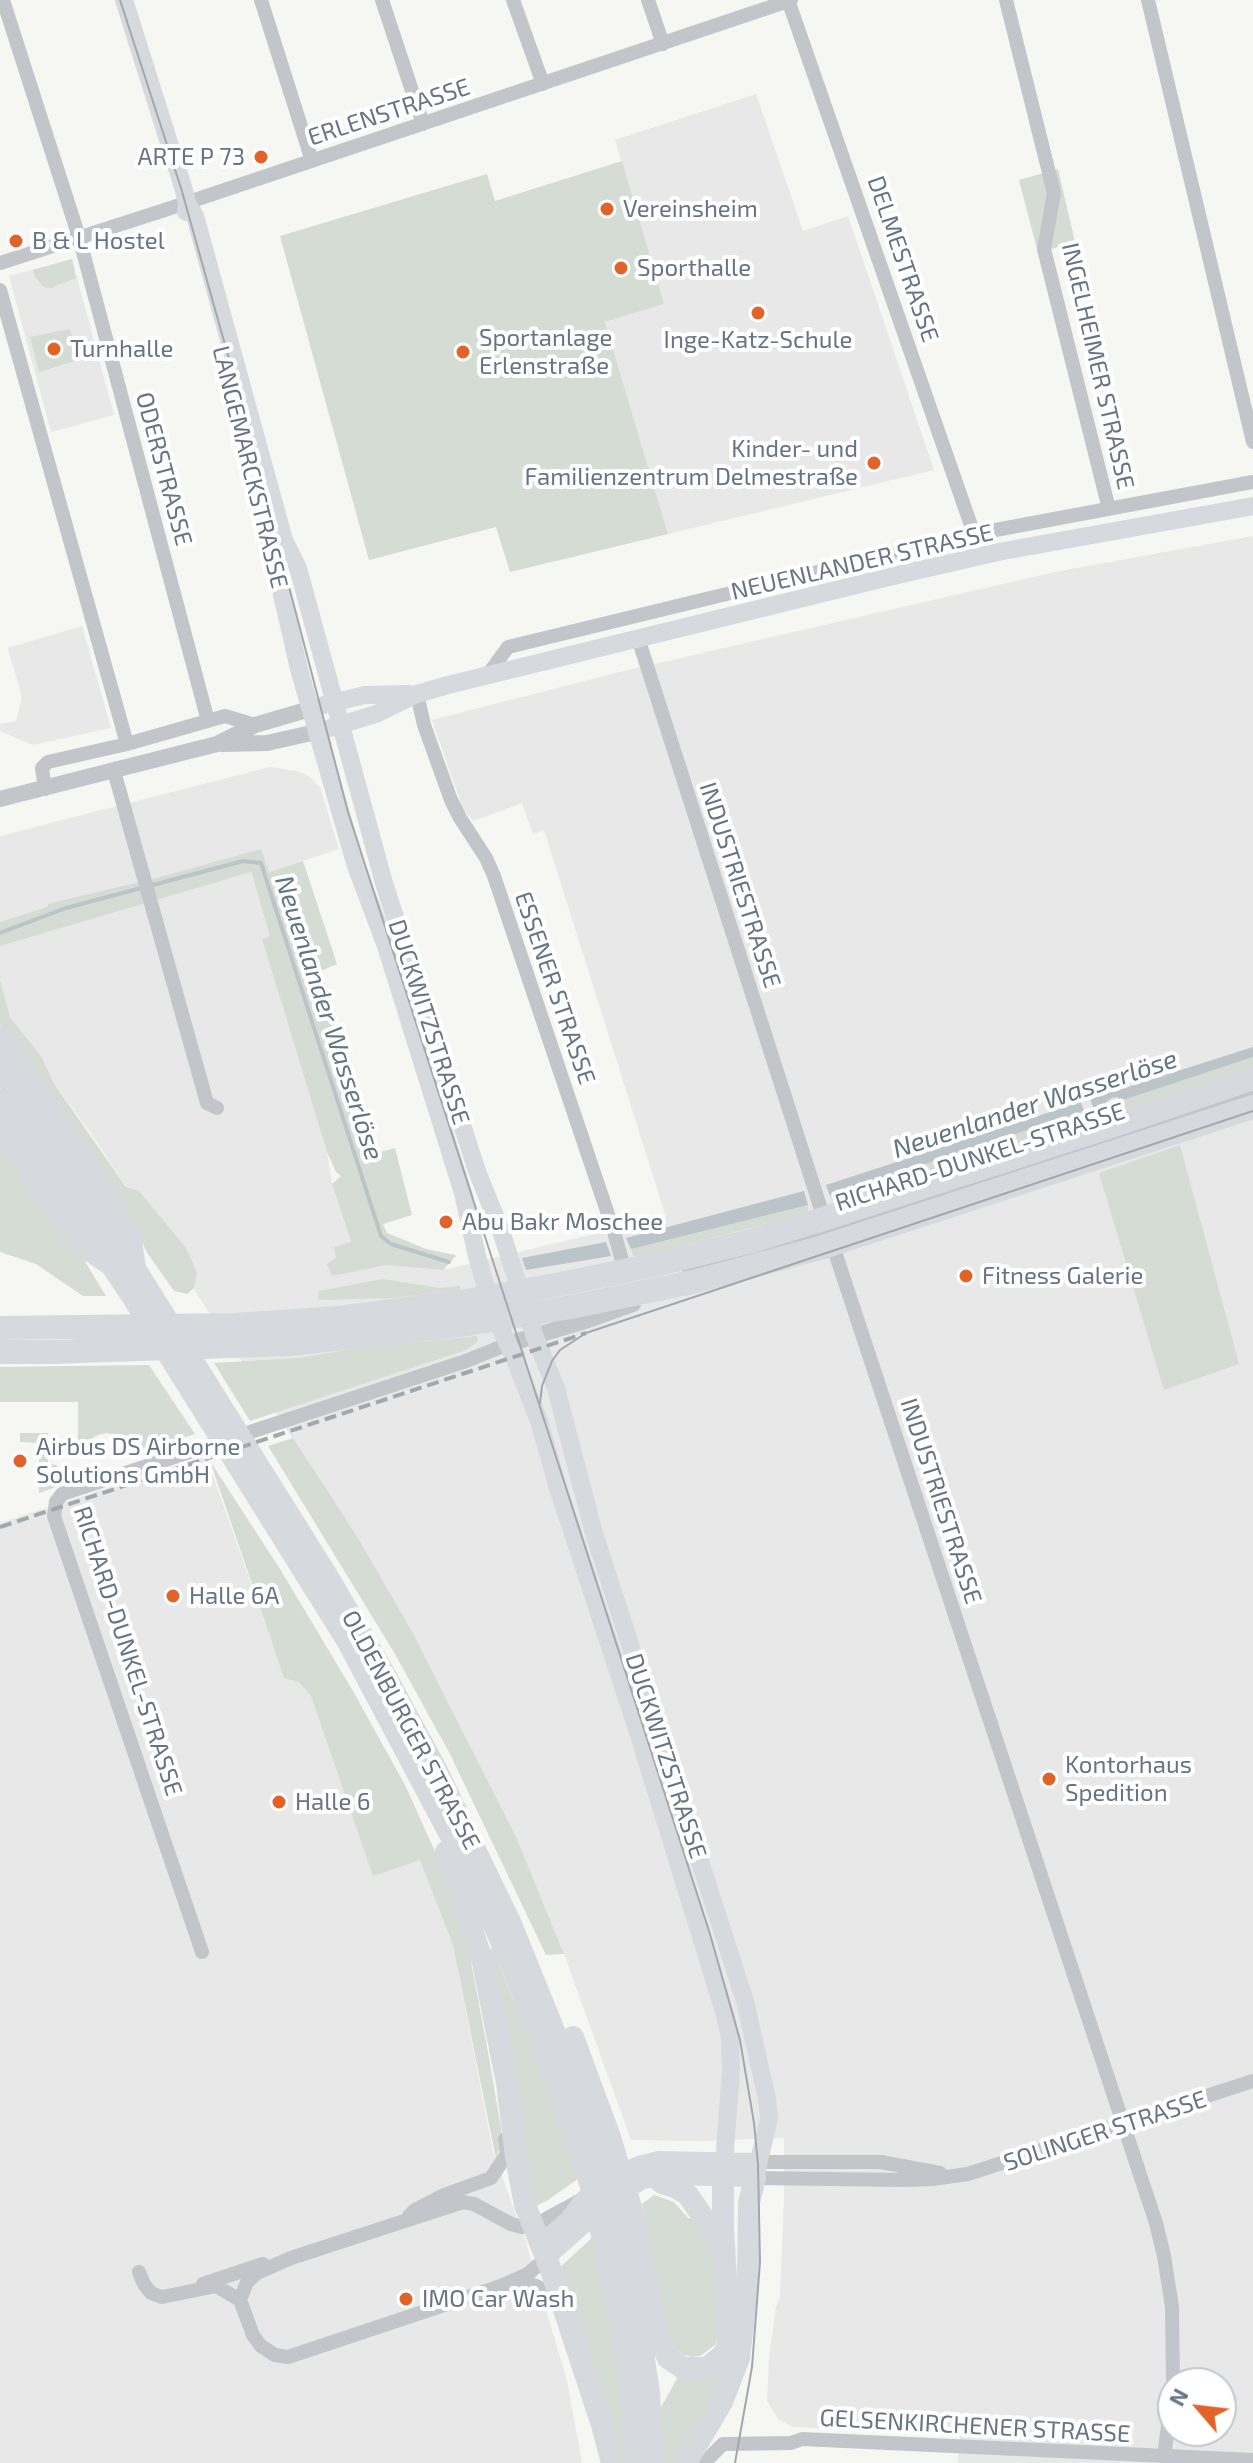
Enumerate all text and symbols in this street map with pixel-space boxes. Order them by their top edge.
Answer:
street label: ERLENSTRASSE [304,72,474,152]
place label: ARTE P 73 [138,143,245,171]
marker: ARTE P 73 [252,148,270,166]
street label: DELMESTRASSE [861,172,945,346]
place label: Vereinsheim [623,195,758,223]
marker: Vereinsheim [598,200,616,218]
place label: B & L Hostel [32,227,165,255]
marker: B & L Hostel [7,232,25,250]
street label: INGELHEIMER STRASSE [1056,240,1140,492]
place label: Sporthalle [637,254,751,282]
marker: Sporthalle [612,259,630,277]
marker: Inge-Katz-Schule [749,304,767,322]
place label: Sportanlage Erlenstraße [479,324,612,380]
place label: Inge-Katz-Schule [664,326,852,354]
place label: Turnhalle [70,335,173,363]
marker: Turnhalle [45,340,63,358]
street label: LANGEMARCKSTRASSE [206,343,294,591]
marker: Sportanlage Erlenstraße [454,343,472,361]
street label: ODERSTRASSE [130,389,198,549]
place label: Kinder- und Familienzentrum Delmestraße [525,435,858,491]
marker: Kinder- und Familienzentrum Delmestraße [865,454,883,472]
street label: NEUENLANDER STRASSE [728,518,996,606]
street label: INDUSTRIESTRASSE [693,778,787,992]
water label: Neuenlander Wasserlöse [268,872,390,1164]
street label: ESSENER STRASSE [509,888,601,1088]
street label: DUCKWITZSTRASSE [382,916,476,1128]
water label: Neuenlander Wasserlöse [889,1043,1181,1165]
street label: RICHARD-DUNKEL-STRASSE [832,1097,1128,1217]
place label: Abu Bakr Moschee [462,1208,663,1236]
marker: Abu Bakr Moschee [437,1213,455,1231]
place label: Fitness Galerie [982,1262,1143,1290]
marker: Fitness Galerie [957,1267,975,1285]
street label: INDUSTRIESTRASSE [894,1394,988,1608]
place label: Airbus DS Airborne Solutions GmbH [36,1433,240,1489]
marker: Airbus DS Airborne Solutions GmbH [11,1452,29,1470]
street label: RICHARD-DUNKEL-STRASSE [68,1503,188,1799]
place label: Halle 6A [189,1582,279,1610]
marker: Halle 6A [164,1587,182,1605]
street label: OLDENBURGER STRASSE [336,1606,486,1854]
street label: DUCKWITZSTRASSE [619,1650,713,1862]
place label: Kontorhaus Spedition [1065,1751,1192,1807]
marker: Kontorhaus Spedition [1040,1770,1058,1788]
place label: Halle 6 [295,1788,370,1816]
marker: Halle 6 [270,1793,288,1811]
street label: SOLINGER STRASSE [1000,2085,1210,2177]
place label: IMO Car Wash [422,2285,574,2313]
marker: IMO Car Wash [397,2290,415,2308]
north arrow [1157,2367,1237,2447]
text: N [1162,2384,1193,2410]
street label: GELSENKIRCHENER STRASSE [819,2403,1131,2449]

